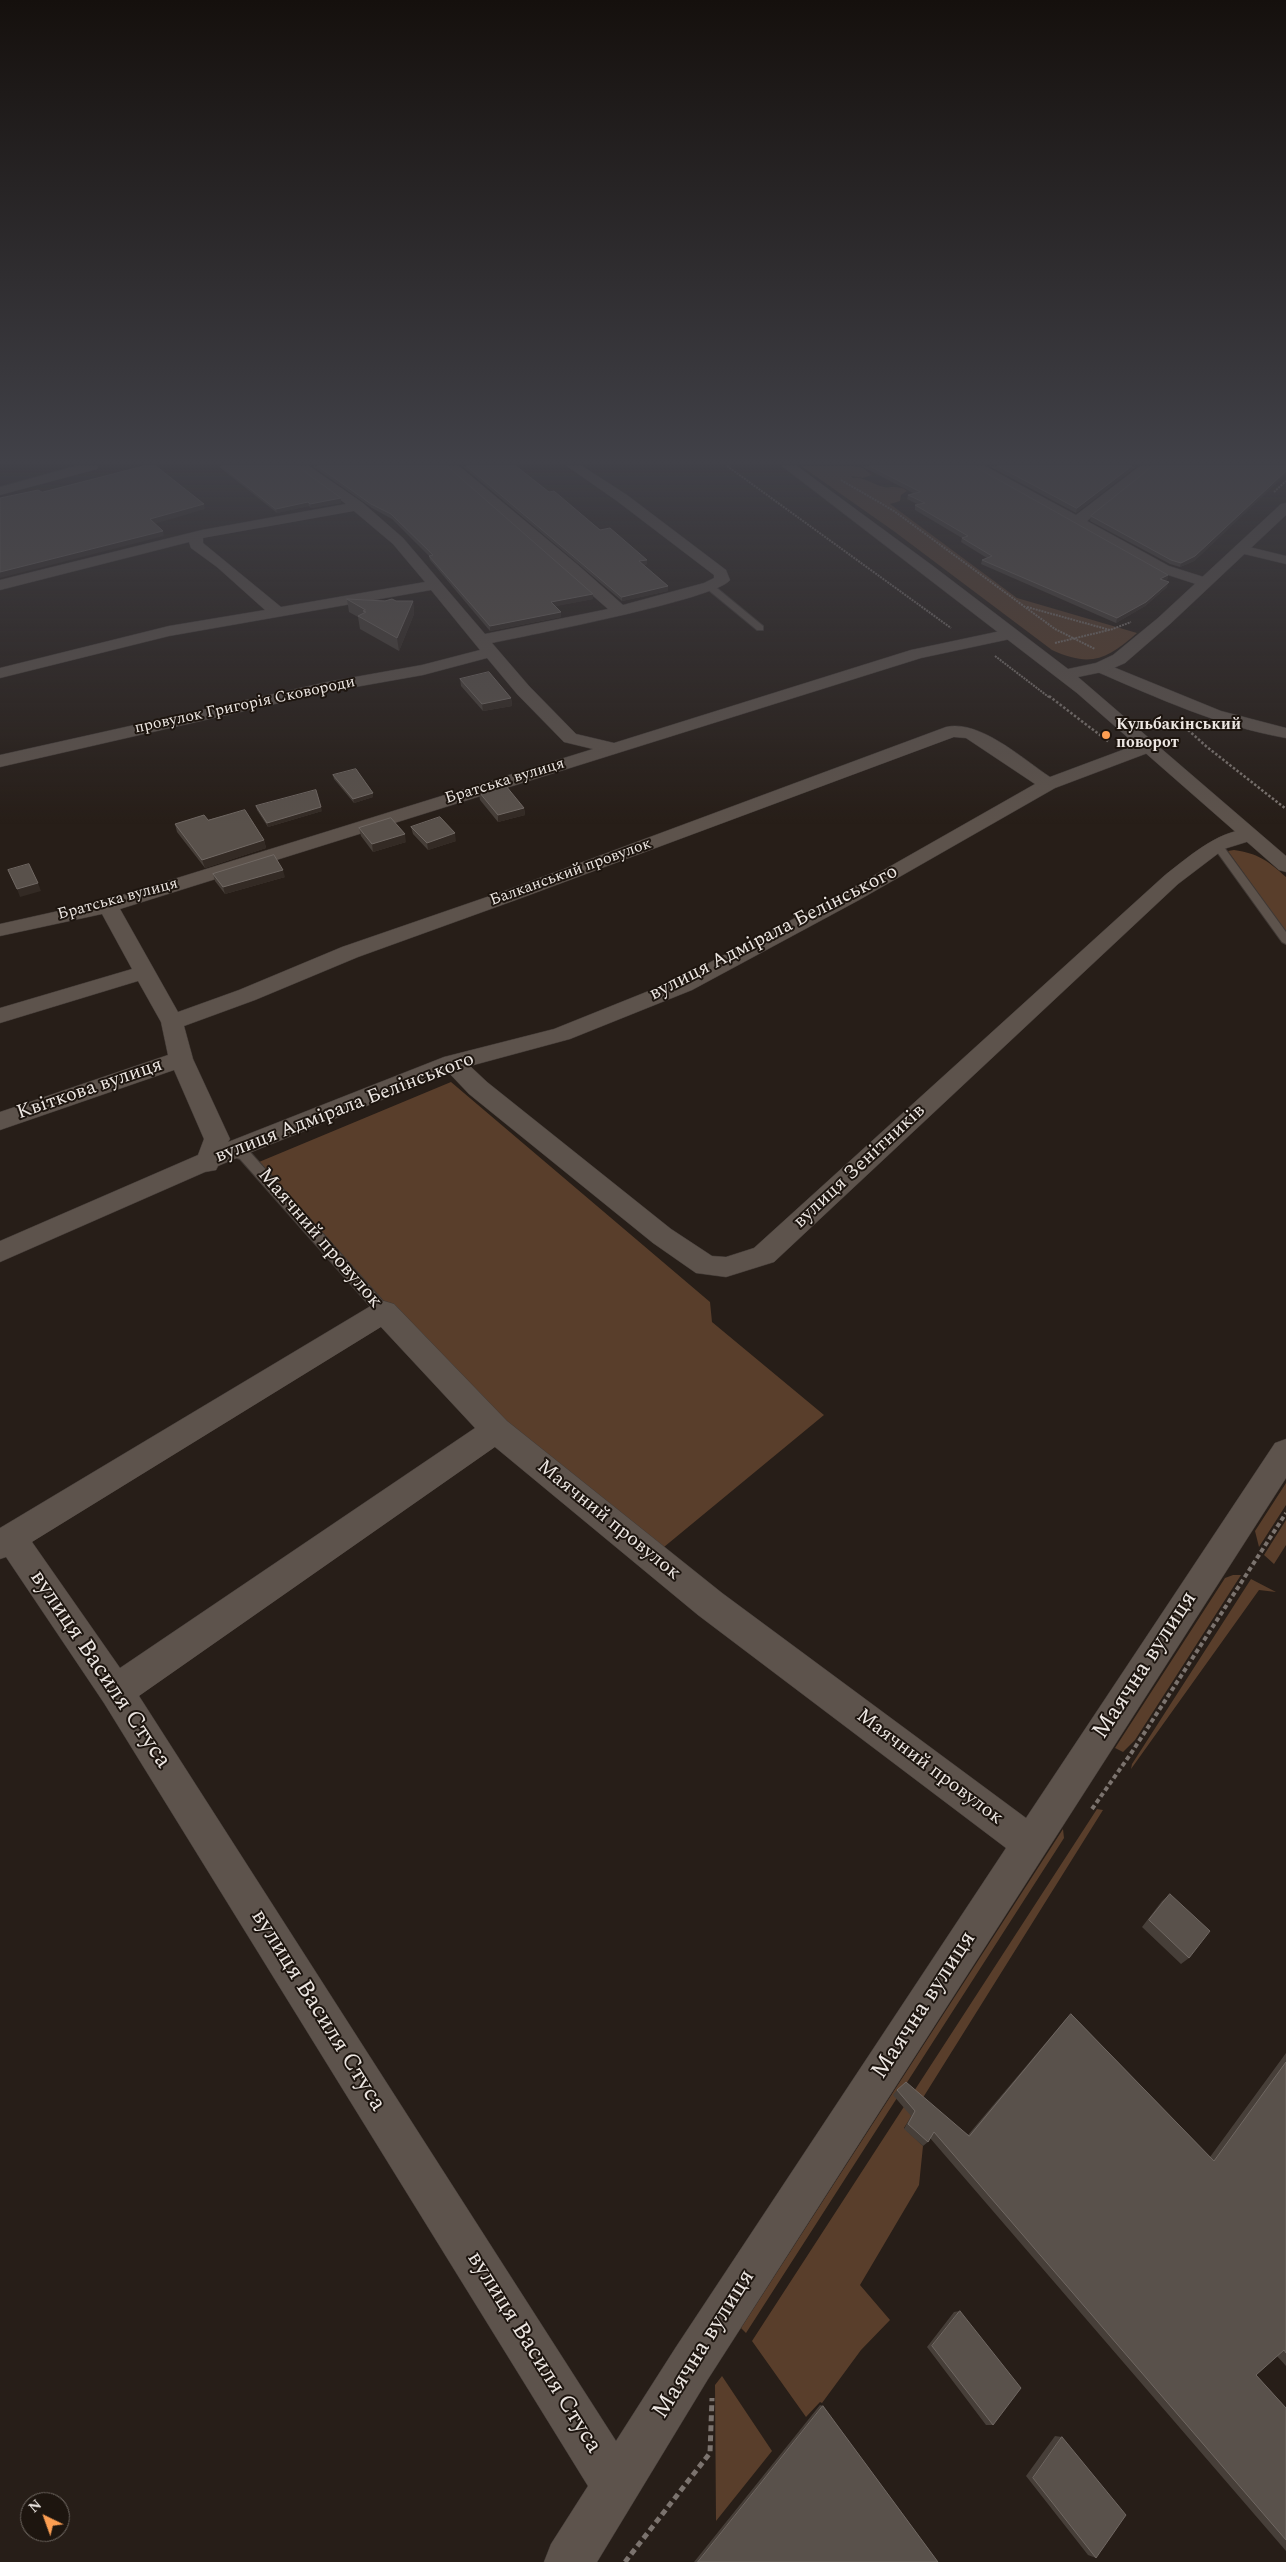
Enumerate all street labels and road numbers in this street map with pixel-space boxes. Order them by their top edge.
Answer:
street label: провулок Григорія Сковороди [133,673,357,739]
street label: Братська вулиця [443,755,567,809]
street label: Балканський провулок [488,835,654,911]
street label: вулиця Адмірала Белінського [646,861,902,1007]
street label: Братська вулиця [56,875,180,925]
street label: вулиця Адмірала Белінського [212,1048,478,1170]
street label: Квіткова вулиця [14,1054,166,1126]
street label: вулиця Зенітників [789,1100,931,1234]
street label: Маячний провулок [252,1164,386,1314]
street label: Маячний провулок [531,1456,685,1586]
street label: вулиця Василя Стуса [22,1565,176,1775]
street label: Маячна вулиця [1087,1587,1205,1745]
street label: Маячний провулок [851,1705,1007,1831]
street label: вулиця Василя Стуса [243,1905,391,2117]
street label: Маячна вулиця [866,1927,984,2085]
street label: вулиця Василя Стуса [459,2247,607,2459]
street label: Маячна вулиця [648,2265,762,2425]

